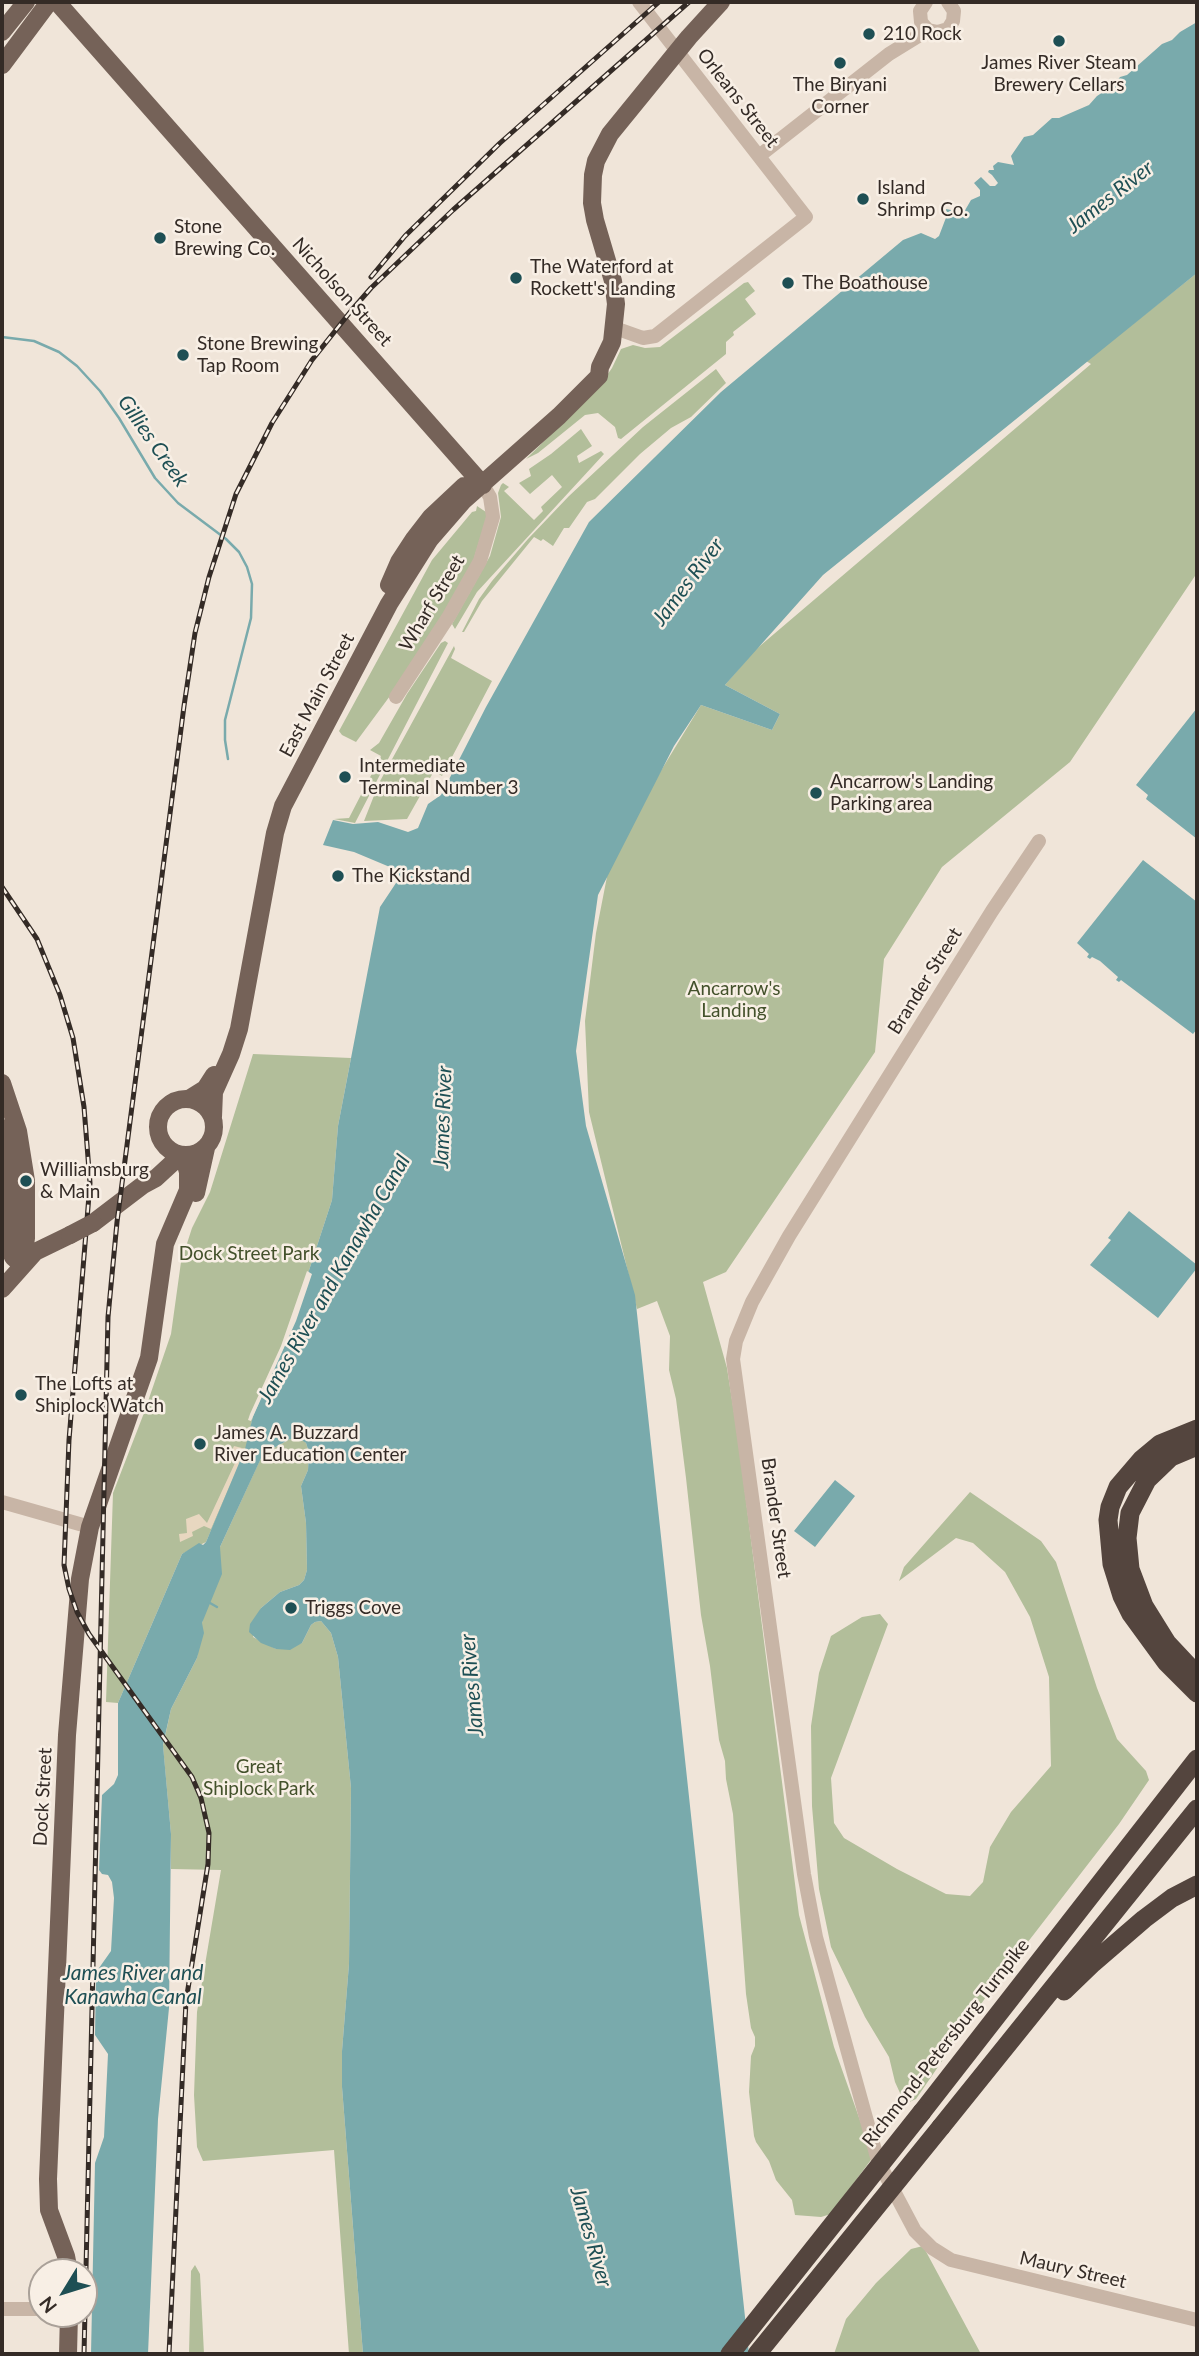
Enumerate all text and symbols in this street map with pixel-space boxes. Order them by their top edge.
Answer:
place label: 210 Rock [883,23,962,45]
marker: 210 Rock [861,26,877,42]
marker: James River Steam Brewery Cellars [1051,33,1067,49]
street label: Orleans Street [692,44,784,152]
place label: James River Steam Brewery Cellars [981,52,1137,96]
marker: The Biryani Corner [832,55,848,71]
place label: The Biryani Corner [793,74,887,118]
water label: James River [1062,155,1158,239]
place label: Island Shrimp Co. [877,177,968,221]
marker: Island Shrimp Co. [855,191,871,207]
place label: Stone Brewing Co. [174,216,275,260]
marker: Stone Brewing Co. [152,230,168,246]
street label: Nicholson Street [287,233,397,351]
place label: The Waterford at Rockett's Landing [530,256,675,300]
marker: The Waterford at Rockett's Landing [508,270,524,286]
place label: The Boathouse [802,272,928,294]
marker: The Boathouse [780,275,796,291]
place label: Stone Brewing Tap Room [197,333,318,377]
marker: Stone Brewing Tap Room [175,347,191,363]
water label: Gillies Creek [112,390,194,492]
water label: James River [647,533,729,631]
street label: Wharf Street [394,551,470,655]
street label: East Main Street [275,629,359,761]
place label: Intermediate Terminal Number 3 [359,755,518,799]
marker: Intermediate Terminal Number 3 [337,769,353,785]
place label: Ancarrow's Landing Parking area [830,771,993,815]
marker: Ancarrow's Landing Parking area [808,785,824,801]
place label: The Kickstand [352,865,470,887]
marker: The Kickstand [330,868,346,884]
street label: Brander Street [883,923,967,1039]
park label: Ancarrow's Landing [688,978,780,1022]
water label: James River [429,1065,457,1169]
water label: James River and Kanawha Canal [252,1150,416,1408]
place label: Williamsburg & Main [40,1159,149,1203]
marker: Williamsburg & Main [18,1173,34,1189]
park label: Dock Street Park [179,1243,319,1265]
place label: The Lofts at Shiplock Watch [35,1373,164,1417]
marker: The Lofts at Shiplock Watch [13,1387,29,1403]
place label: James A. Buzzard River Education Center [214,1422,407,1466]
marker: James A. Buzzard River Education Center [192,1436,208,1452]
street label: Brander Street [756,1456,796,1580]
place label: Triggs Cove [305,1597,401,1619]
marker: Triggs Cove [283,1600,299,1616]
water label: James River [455,1633,489,1737]
street label: Dock Street [29,1747,57,1847]
park label: Great Shiplock Park [203,1756,315,1800]
street label: Richmond-Petersburg Turnpike [858,1934,1034,2152]
water label: James River and Kanawha Canal [63,1960,203,2010]
water label: James River [565,2184,617,2290]
street label: Maury Street [1017,2247,1129,2293]
north arrow [28,2258,98,2328]
text: N [34,2292,61,2318]

